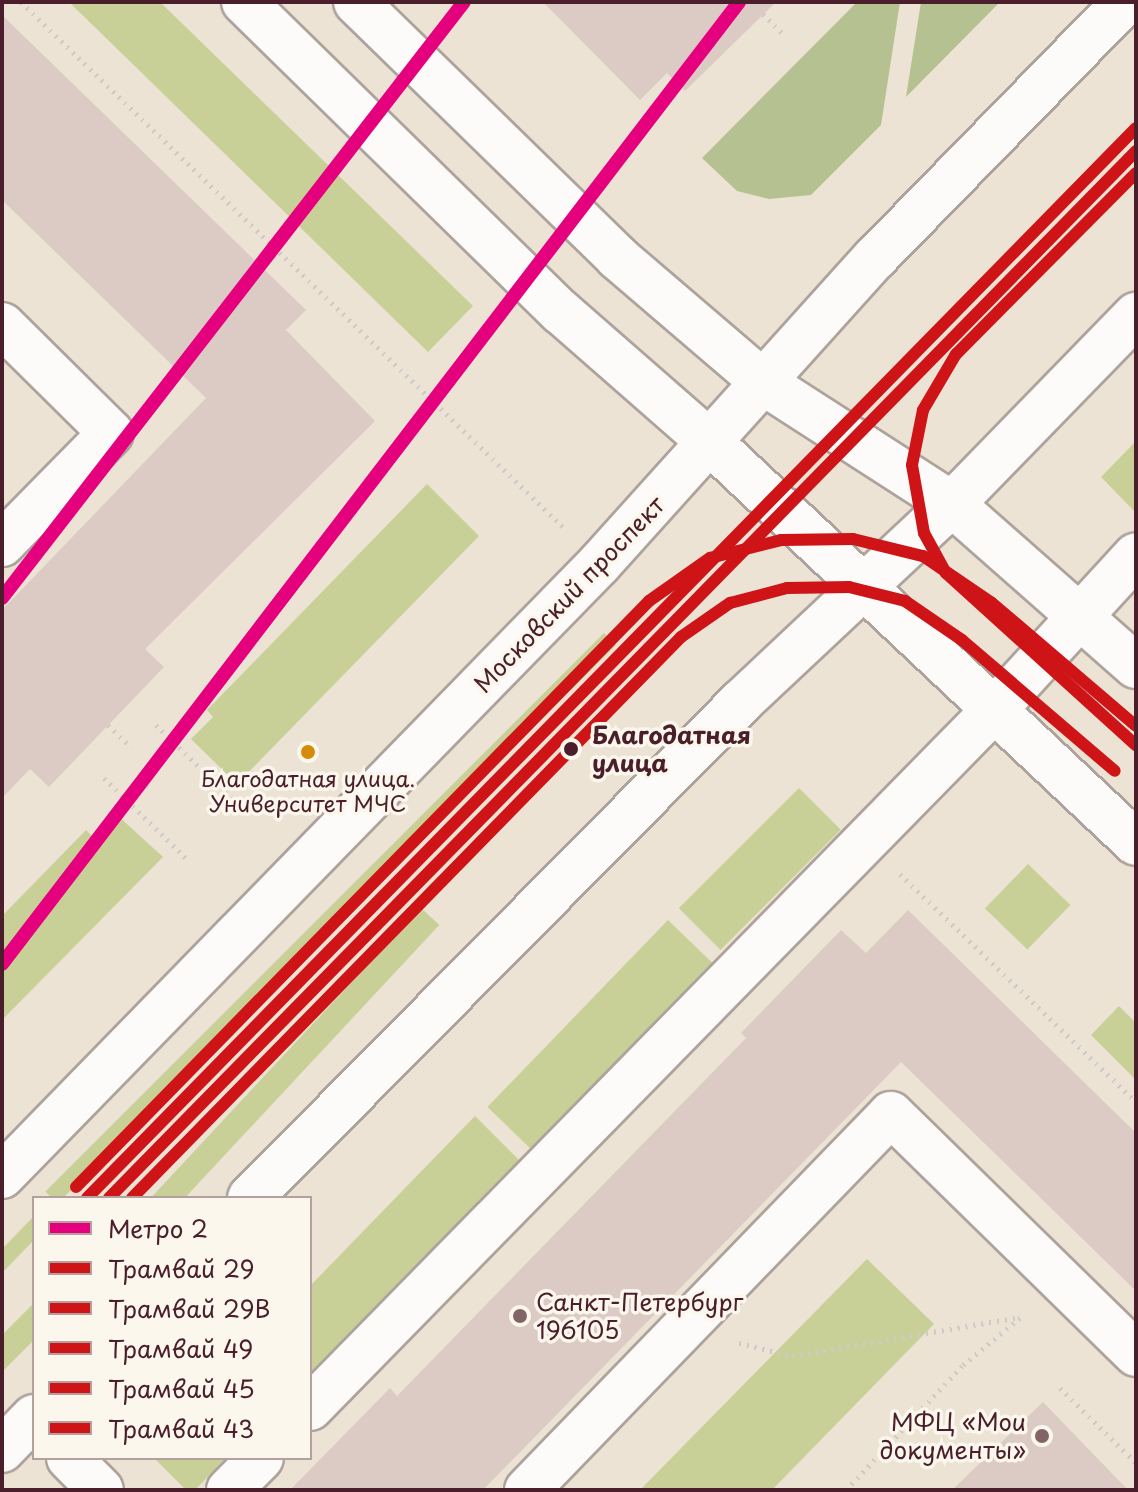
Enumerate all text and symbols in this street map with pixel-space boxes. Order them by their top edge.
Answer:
street label: Московский проспект [468,490,670,698]
place label: Благодатная улица [592,721,751,777]
marker: Благодатная улица [557,735,585,763]
marker: Благодатная улица. Университет МЧС [300,744,316,760]
place label: Благодатная улица. Университет МЧС [200,764,416,816]
legend [32,1196,312,1460]
text: Метро 2 [108,1210,208,1246]
text: Трамвай 29 [108,1250,254,1286]
place label: Санкт-Петербург 196105 [536,1288,743,1344]
text: Трамвай 29В [108,1290,270,1326]
marker: Санкт-Петербург 196105 [511,1307,529,1325]
text: Трамвай 49 [108,1330,253,1366]
text: Трамвай 45 [108,1370,255,1406]
place label: МФЦ «Мои документы» [879,1408,1026,1464]
text: Трамвай 43 [108,1410,254,1446]
marker: МФЦ «Мои документы» [1033,1427,1051,1445]

